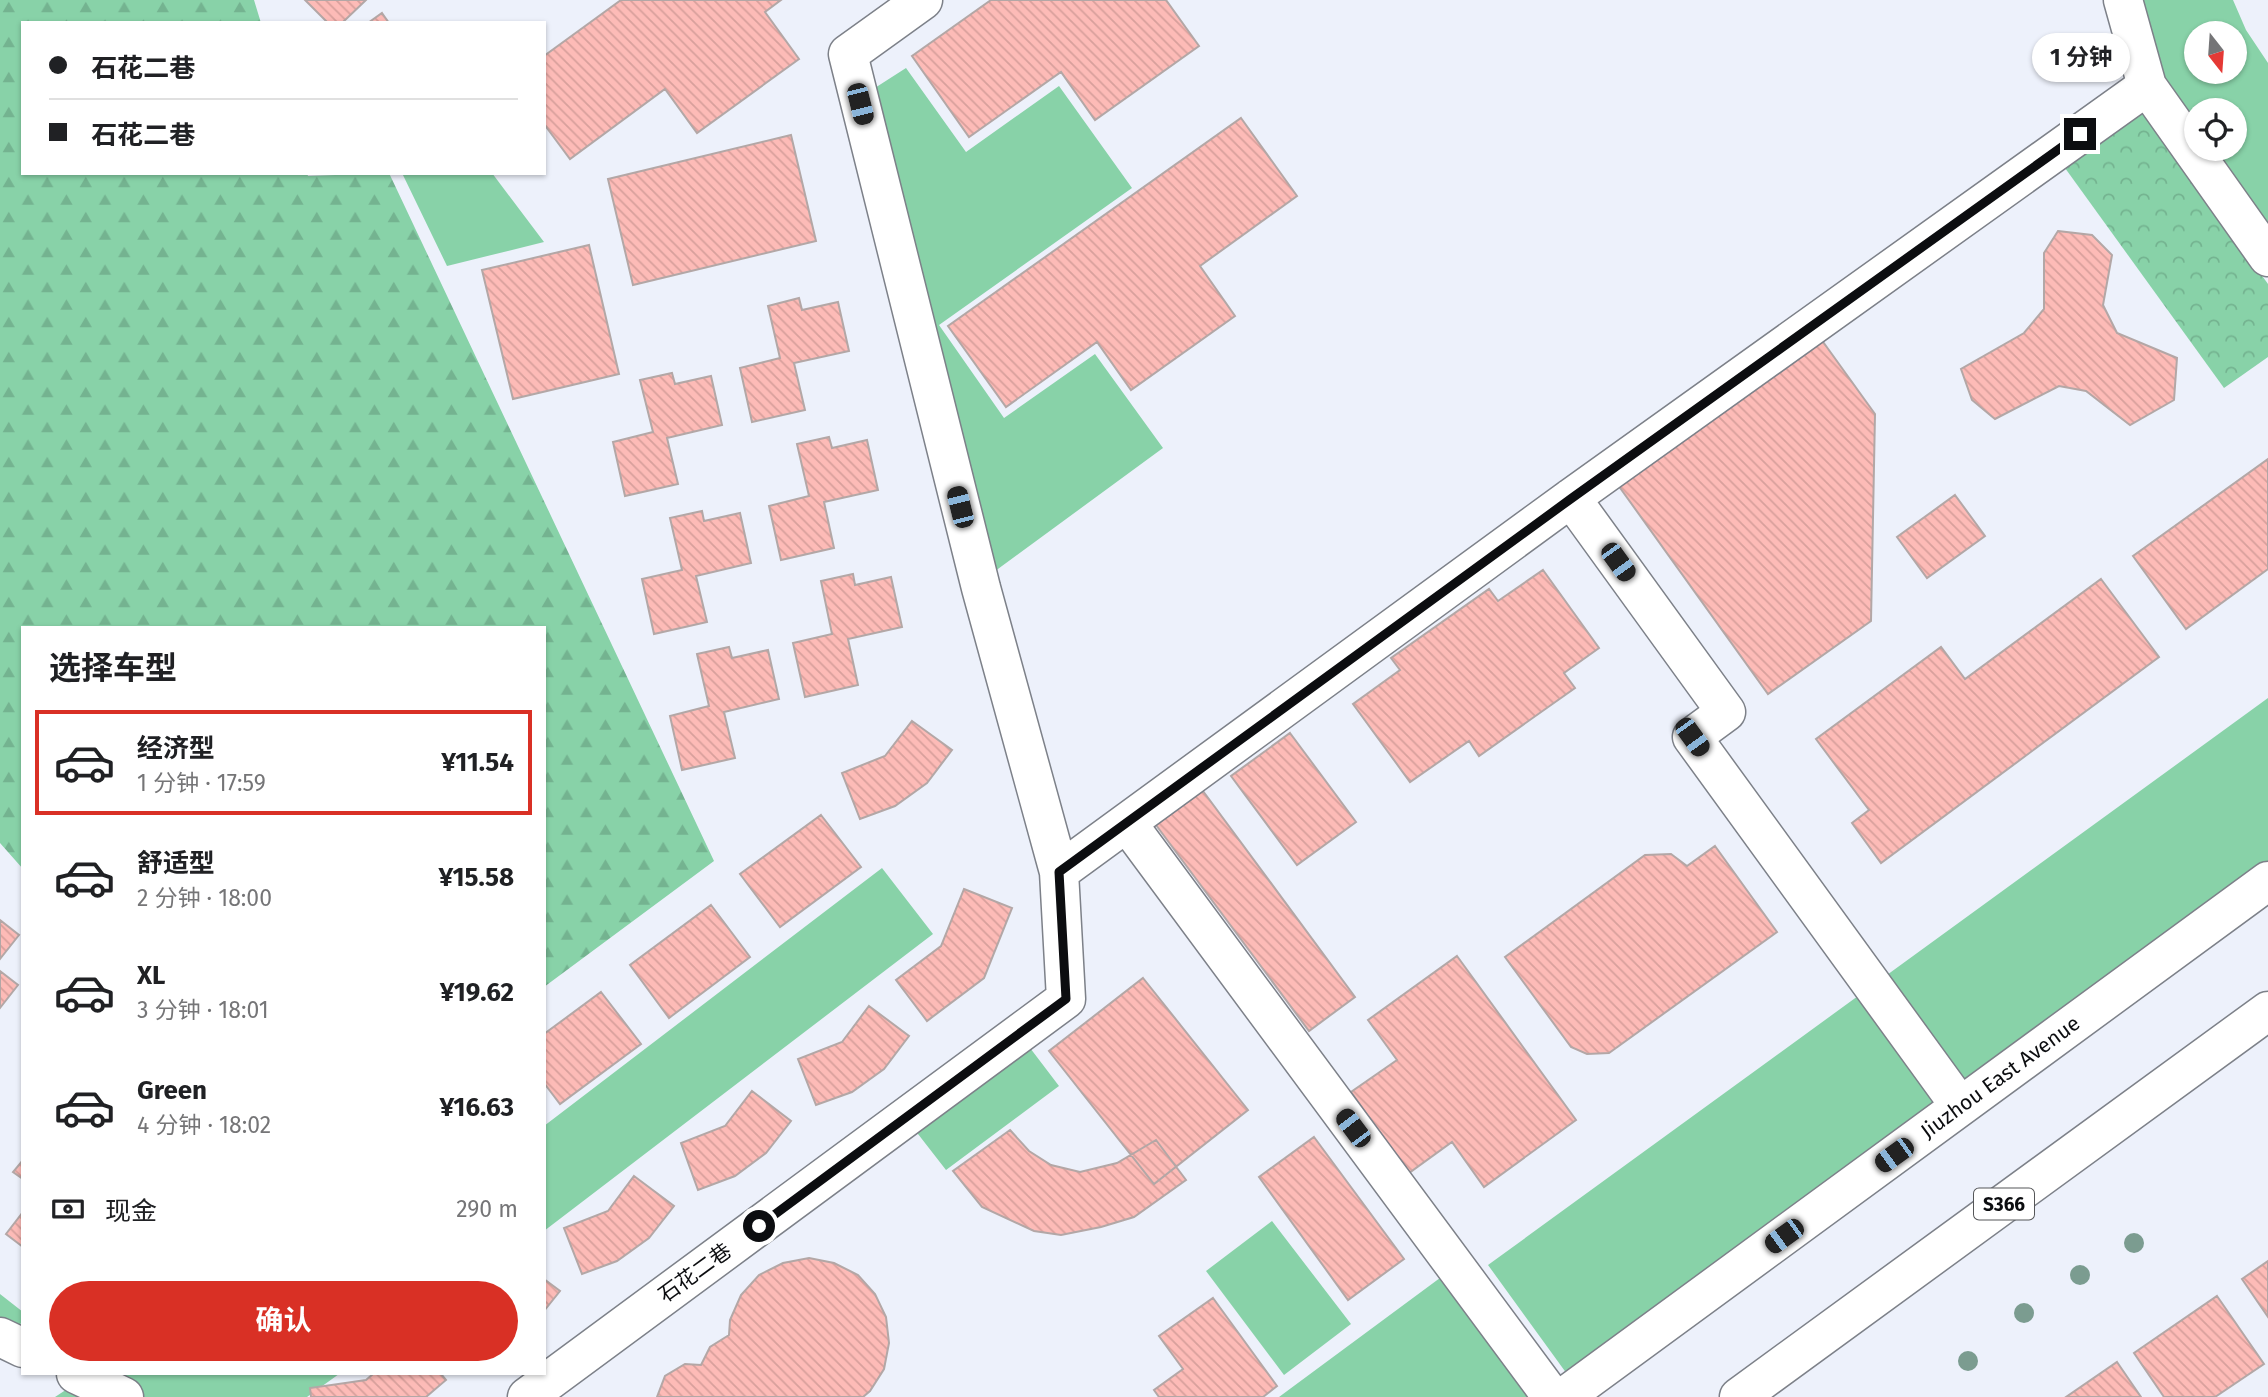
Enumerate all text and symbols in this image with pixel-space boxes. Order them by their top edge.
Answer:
north arrow [2184,21,2247,84]
map controls [2184,21,2247,161]
callout: 1 分钟 [2031,32,2129,82]
text: 1 分钟 [2050,43,2112,71]
text: 石花二巷 [91,53,195,84]
car [845,81,876,127]
button: locate [2184,98,2247,161]
route end [2064,118,2096,150]
text: 石花二巷 [91,120,195,151]
car [945,484,976,530]
car [1598,539,1639,585]
text: 选择车型 [49,649,177,687]
car [1672,714,1713,760]
icon: car [53,731,116,794]
text: 经济型 [137,733,215,764]
text: ¥11.54 [441,747,514,778]
text: 1 分钟 · 17:59 [137,769,266,797]
icon: car [53,846,116,909]
text: 舒适型 [137,848,215,879]
text: ¥15.58 [438,862,514,893]
text: 2 分钟 · 18:00 [137,884,272,912]
text: XL [137,960,165,991]
icon: car [53,961,116,1024]
text: ¥19.62 [440,977,514,1008]
text: 3 分钟 · 18:01 [137,996,269,1024]
street label: Jiuzhou East Avenue [1916,1010,2085,1144]
text: Green [137,1075,207,1106]
icon: car [53,1076,116,1139]
text: ¥16.63 [439,1092,514,1123]
car [1332,1105,1375,1151]
text: 4 分钟 · 18:02 [137,1111,271,1139]
car [1871,1134,1918,1176]
road number: S366 [1974,1188,2034,1220]
icon: cash [49,1190,87,1228]
text: 290 m [456,1195,518,1223]
text: 现金 [105,1196,157,1227]
route start [743,1210,775,1242]
car [1761,1215,1808,1257]
street label: 石花二巷 [653,1238,737,1308]
button: 确认 [49,1281,518,1361]

